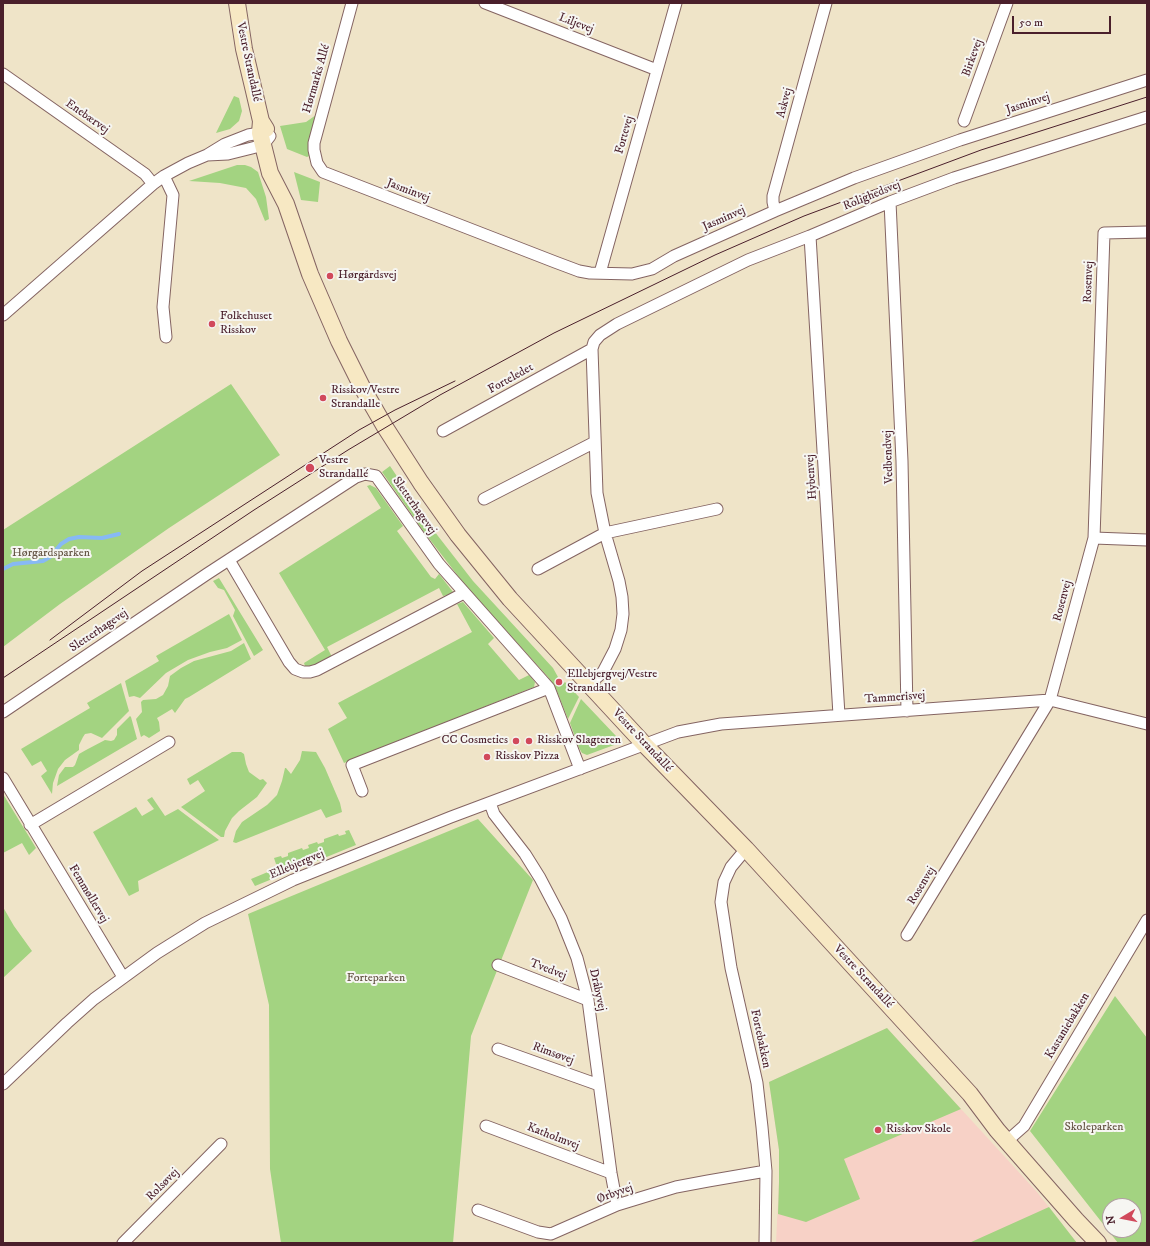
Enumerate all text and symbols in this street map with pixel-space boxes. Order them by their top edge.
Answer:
scale bar [1014,8,1113,34]
street label: Liljevej [556,11,596,37]
text: 50 m [1019,15,1043,30]
street label: Vestre Strandallé [233,21,263,103]
street label: Birkevej [960,37,986,79]
street label: Hørmarks Allé [300,43,334,115]
street label: Askvej [774,86,796,120]
street label: Jasminvej [1004,90,1052,118]
street label: Enebærvej [62,97,112,137]
street label: Fortevej [613,114,637,156]
street label: Jasminvej [384,176,432,206]
street label: Rolighedsvej [841,178,903,214]
street label: Jasminvej [700,203,748,235]
street label: Rosenvej [1081,261,1097,303]
place label: Hørgårdsvej [338,269,397,283]
marker: Hørgårdsvej [325,271,335,281]
place label: Folkehuset Risskov [220,310,272,338]
marker: Folkehuset Risskov [207,319,217,329]
street label: Forteledet [486,361,536,397]
place label: Risskov/Vestre Strandalle [331,384,400,412]
marker: Risskov/Vestre Strandalle [318,393,328,403]
street label: Vedbendvej [881,430,897,484]
place label: Vestre Strandallé [319,454,368,482]
street label: Hybenvej [803,454,821,500]
marker: Vestre Strandallé [304,462,316,474]
street label: Sletterhagevej [389,474,439,538]
park label: Hørgårdsparken [12,547,90,561]
street label: Rosenvej [1051,579,1075,623]
street label: Sletterhagevej [67,606,131,656]
place label: Ellebjergvej/Vestre Strandalle [567,668,657,696]
marker: Ellebjergvej/Vestre Strandalle [554,677,564,687]
street label: Tammerisvej [864,689,926,707]
street label: Vestre Strandallé [609,706,675,776]
place label: CC Cosmetics [442,734,508,748]
place label: Risskov Slagteren [537,734,621,748]
marker: CC Cosmetics [511,736,521,746]
marker: Risskov Slagteren [524,736,534,746]
place label: Risskov Pizza [495,750,559,764]
marker: Risskov Pizza [482,752,492,762]
street label: Ellebjergvej [268,847,326,883]
street label: Femmøllervej [65,862,111,926]
street label: Rosenvej [905,864,939,908]
street label: Vestre Strandallé [830,942,896,1012]
street label: Tvedvej [528,956,568,984]
street label: Dråbyvej [585,968,609,1012]
park label: Forteparken [347,972,405,986]
street label: Kastaniebakken [1043,990,1093,1062]
street label: Fortebakken [747,1008,773,1070]
street label: Rimsøvej [530,1040,576,1068]
street label: Katholmvej [525,1120,581,1154]
park label: Skoleparken [1064,1121,1124,1135]
place label: Risskov Skole [886,1123,951,1137]
marker: Risskov Skole [873,1125,883,1135]
street label: Rolsøvej [144,1166,182,1204]
street label: Ørbyvej [595,1181,635,1207]
north arrow [1102,1198,1142,1238]
text: N [1103,1214,1119,1226]

